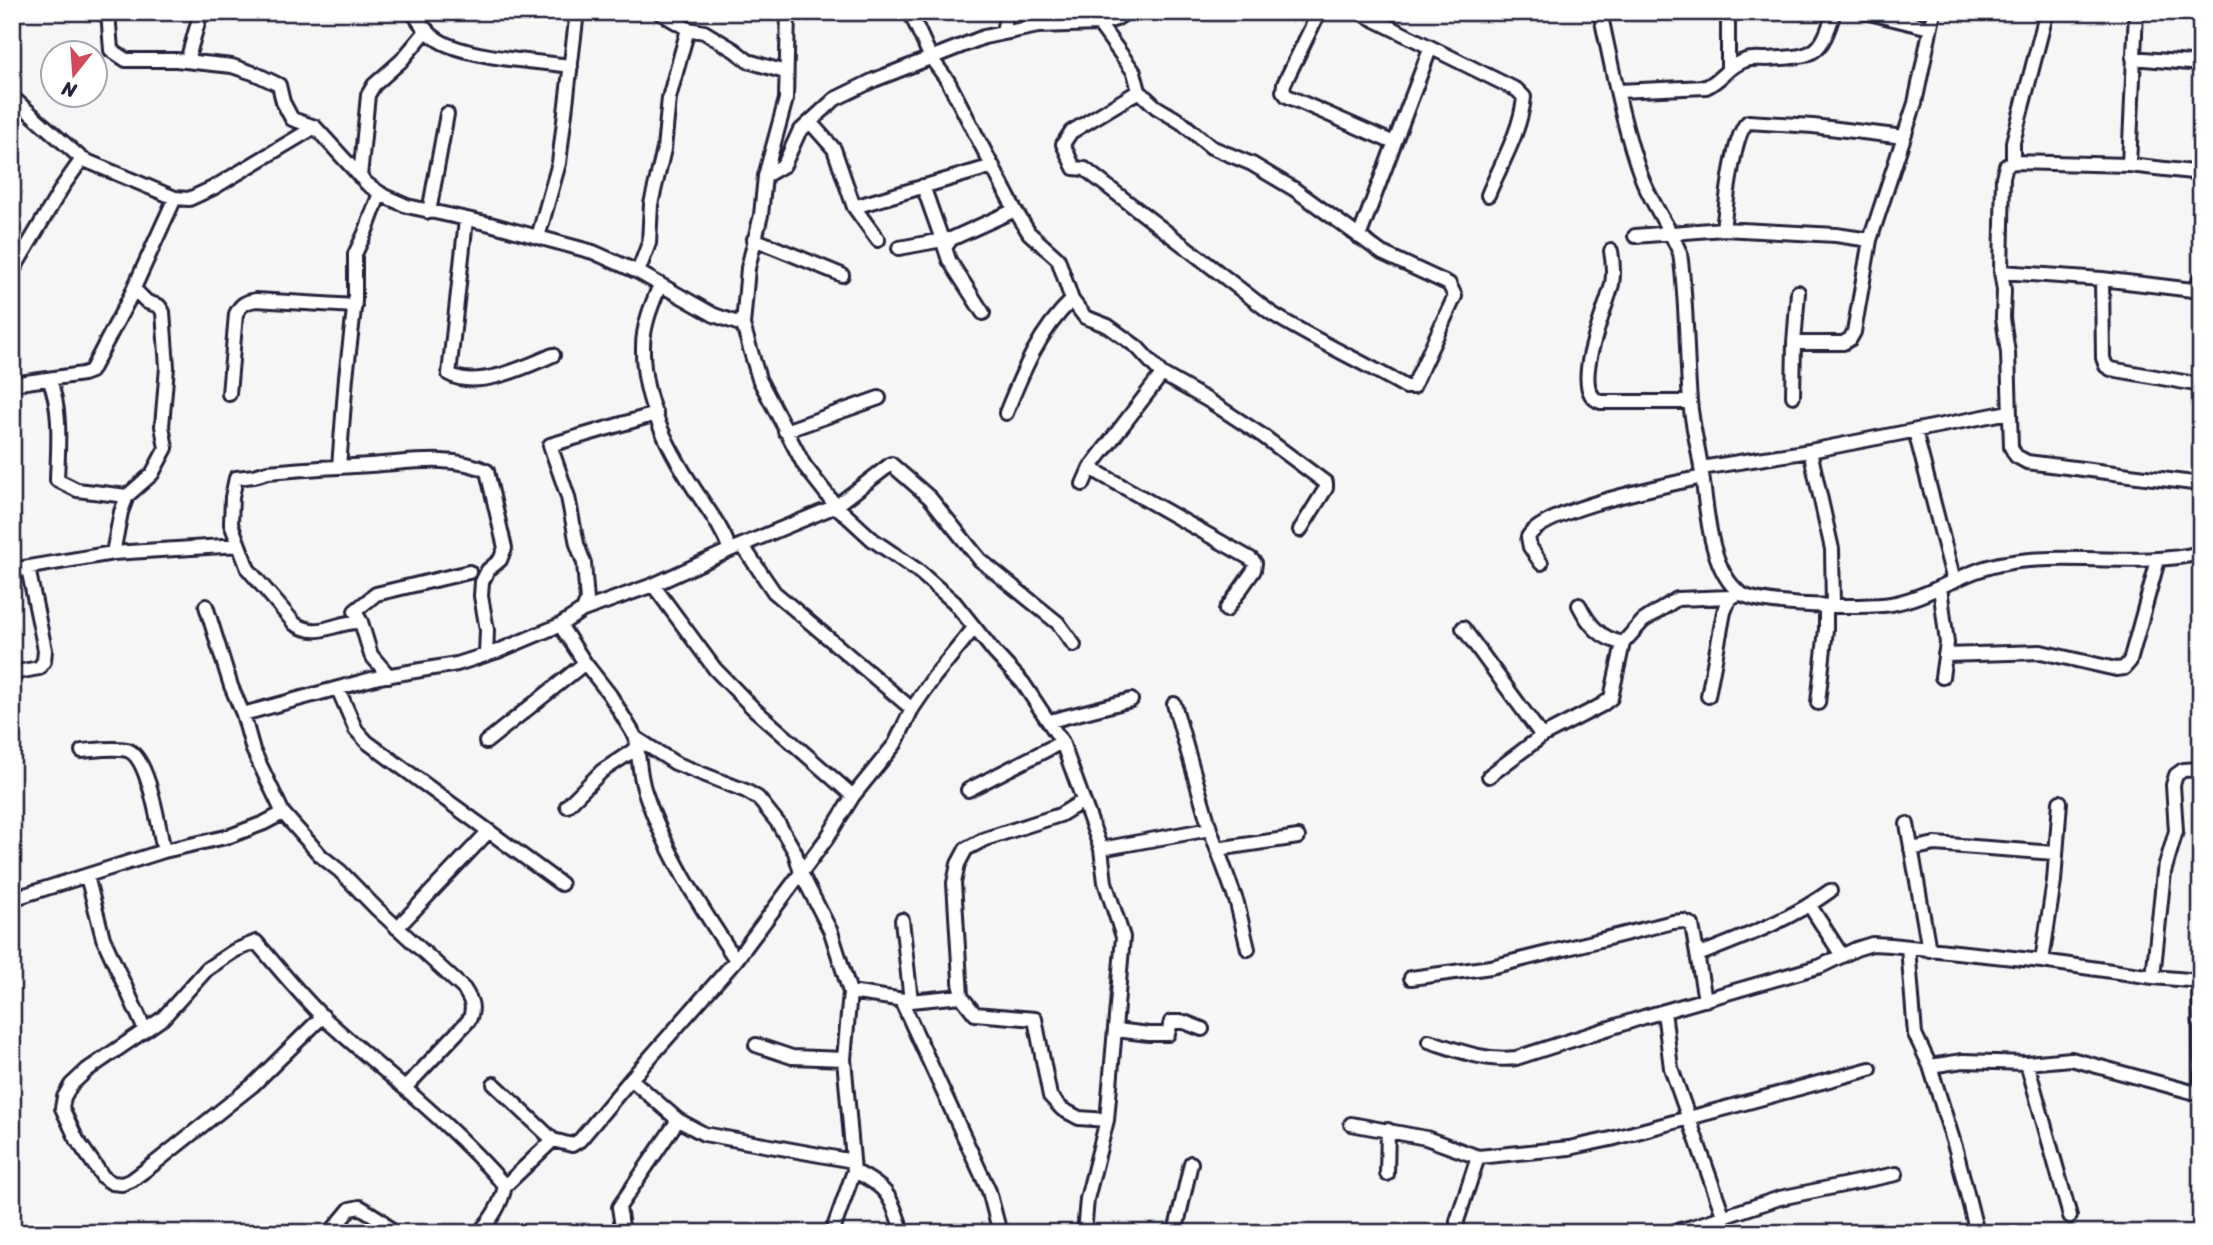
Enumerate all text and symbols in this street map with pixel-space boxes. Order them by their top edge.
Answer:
north arrow [38,38,108,108]
text: N [57,72,81,108]

